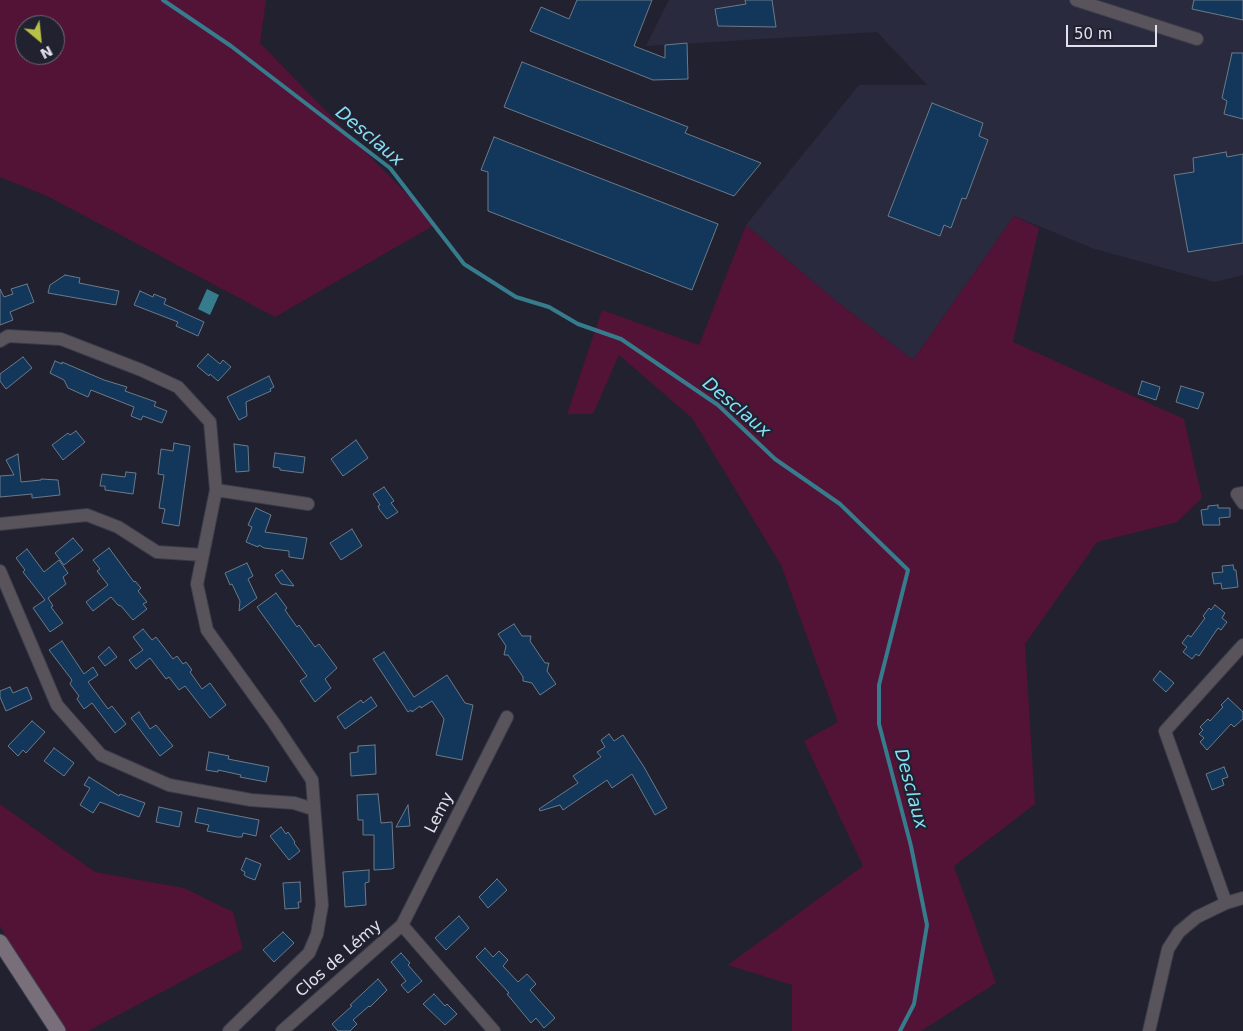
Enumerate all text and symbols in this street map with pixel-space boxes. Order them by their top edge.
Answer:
north arrow [15,15,65,65]
scale bar [1068,15,1159,47]
text: 50 m [1074,25,1112,43]
text: N [38,43,56,62]
water label: Desclaux [331,102,407,172]
water label: Desclaux [698,373,774,443]
water label: Desclaux [889,746,931,832]
street label: Lemy [422,789,458,837]
street label: Clos de Lémy [292,917,386,1001]

